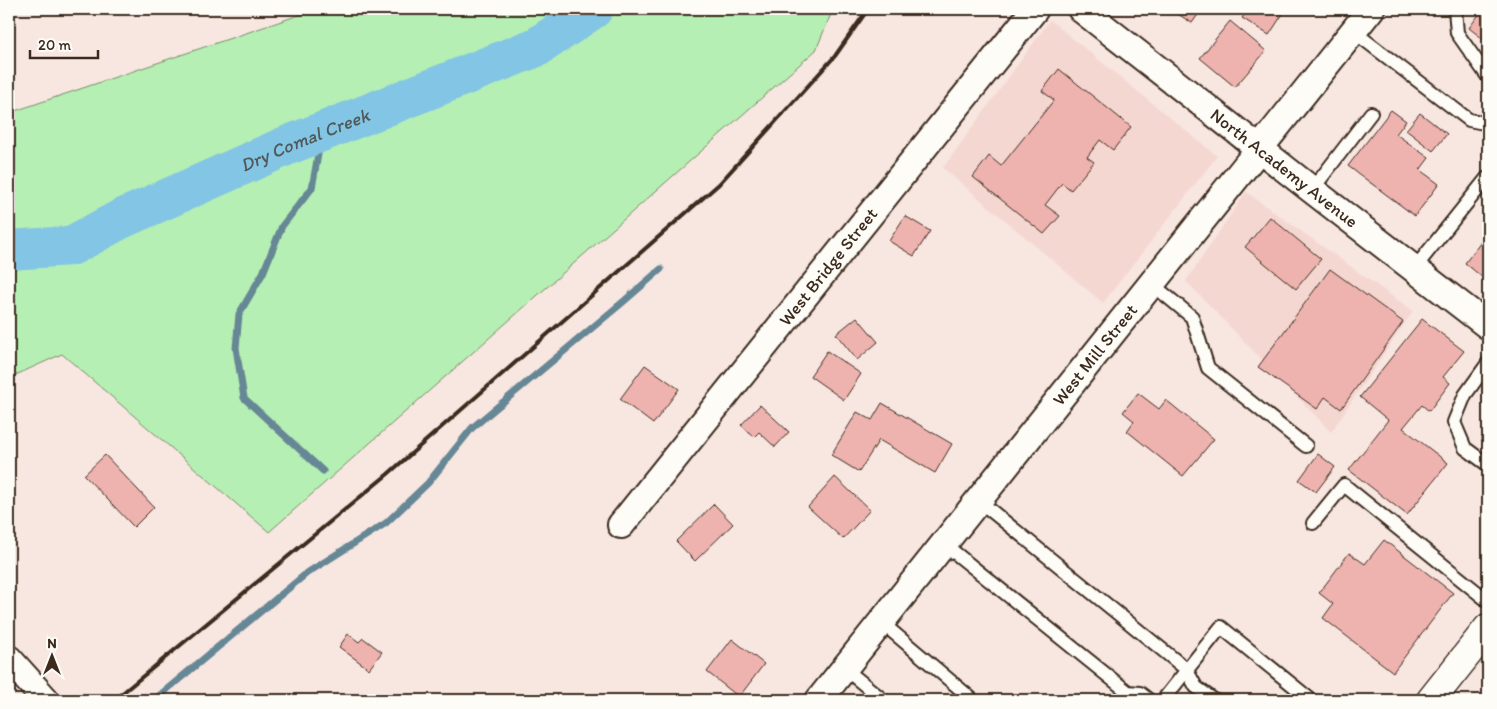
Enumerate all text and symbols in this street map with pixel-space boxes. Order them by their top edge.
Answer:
scale bar [30,28,98,60]
text: 20 m [38,36,72,54]
water label: Dry Comal Creek [236,102,374,176]
street label: North Academy Avenue [1206,104,1362,232]
street label: West Bridge Street [774,203,882,330]
street label: West Mill Street [1048,299,1142,410]
north arrow [28,632,78,682]
text: N [47,635,57,652]

